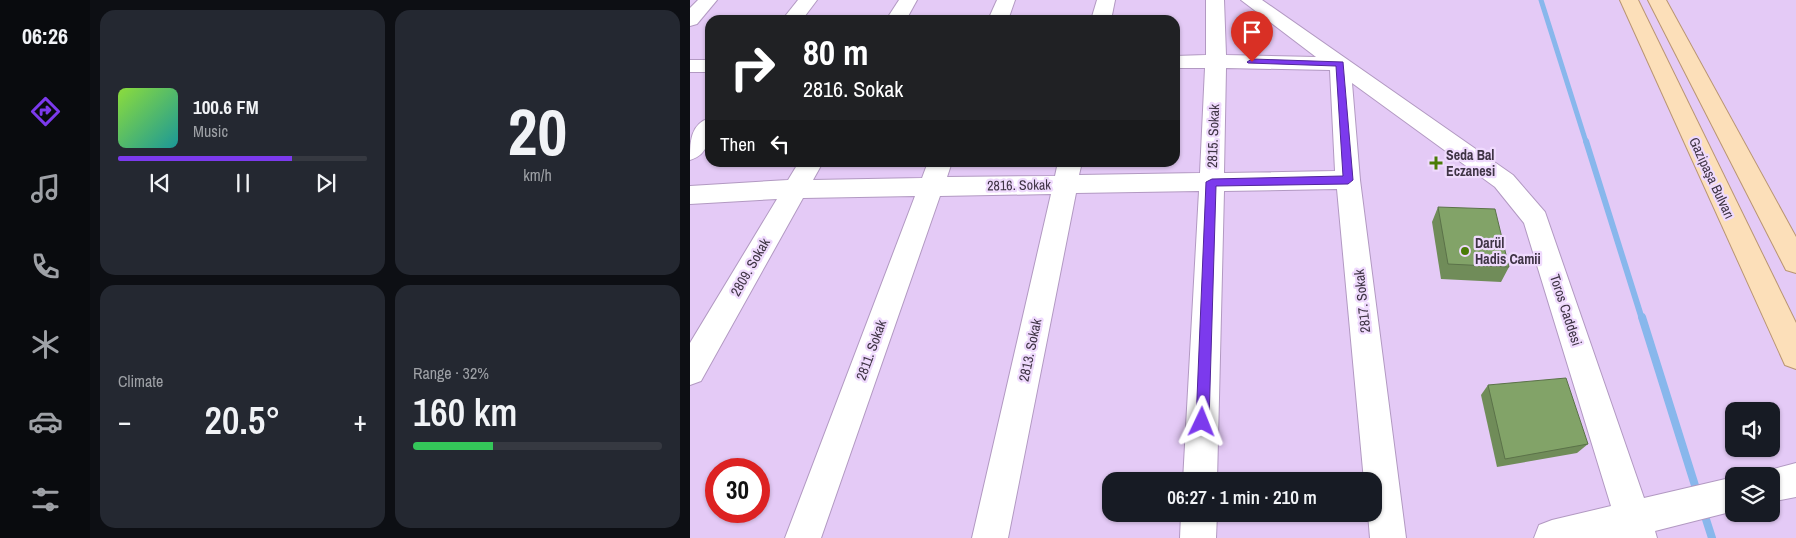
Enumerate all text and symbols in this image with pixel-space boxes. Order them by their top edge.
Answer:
pin [1231,11,1273,62]
icon: arrive [1238,18,1266,46]
text: 06:26 [22,21,68,51]
text: 80 m [803,29,868,76]
icon: right [720,35,785,100]
text: 2816. Sokak [803,74,903,104]
text: 20 [508,88,567,175]
icon: directions [28,94,63,129]
text: 100.6 FM [193,94,259,120]
street label: 2815. Sokak [1203,104,1223,168]
text: Music [193,120,228,142]
icon: left [766,130,794,158]
text: Then [720,131,756,157]
street label: Gazipaşa Bulvarı [1685,134,1739,222]
place label: Seda Bal Eczanesi [1446,146,1495,180]
marker: Seda Bal Eczanesi [1430,157,1442,169]
text: km/h [523,164,552,186]
icon: previous [146,169,174,197]
icon: pause [229,169,257,197]
icon: next [312,169,340,197]
icon: music [28,171,63,206]
street label: 2816. Sokak [987,175,1051,195]
place label: Darül Hadis Camii [1475,234,1541,268]
street label: 2809. Sokak [726,235,774,299]
marker: Darül Hadis Camii [1459,245,1471,257]
icon: phone [28,249,63,284]
street label: 2817. Sokak [1350,268,1374,334]
street label: Toros Caddesi [1546,272,1586,348]
street label: 2811. Sokak [852,317,890,383]
street label: 2813. Sokak [1015,317,1045,383]
icon: climate [28,327,63,362]
text: Range · 32% [413,362,489,384]
text: Climate [118,370,163,392]
text: 160 km [413,387,517,438]
text: 20.5° [205,395,280,446]
position arrow [1175,395,1227,447]
text: − [118,402,131,440]
text: + [354,402,367,440]
map controls [1725,402,1780,522]
button: sound [1725,402,1780,457]
icon: car [28,404,63,439]
speed limit sign: 30 [705,458,770,523]
button: layers [1725,467,1780,522]
icon: filters [28,482,63,517]
text: 06:27 · 1 min · 210 m [1167,484,1317,510]

